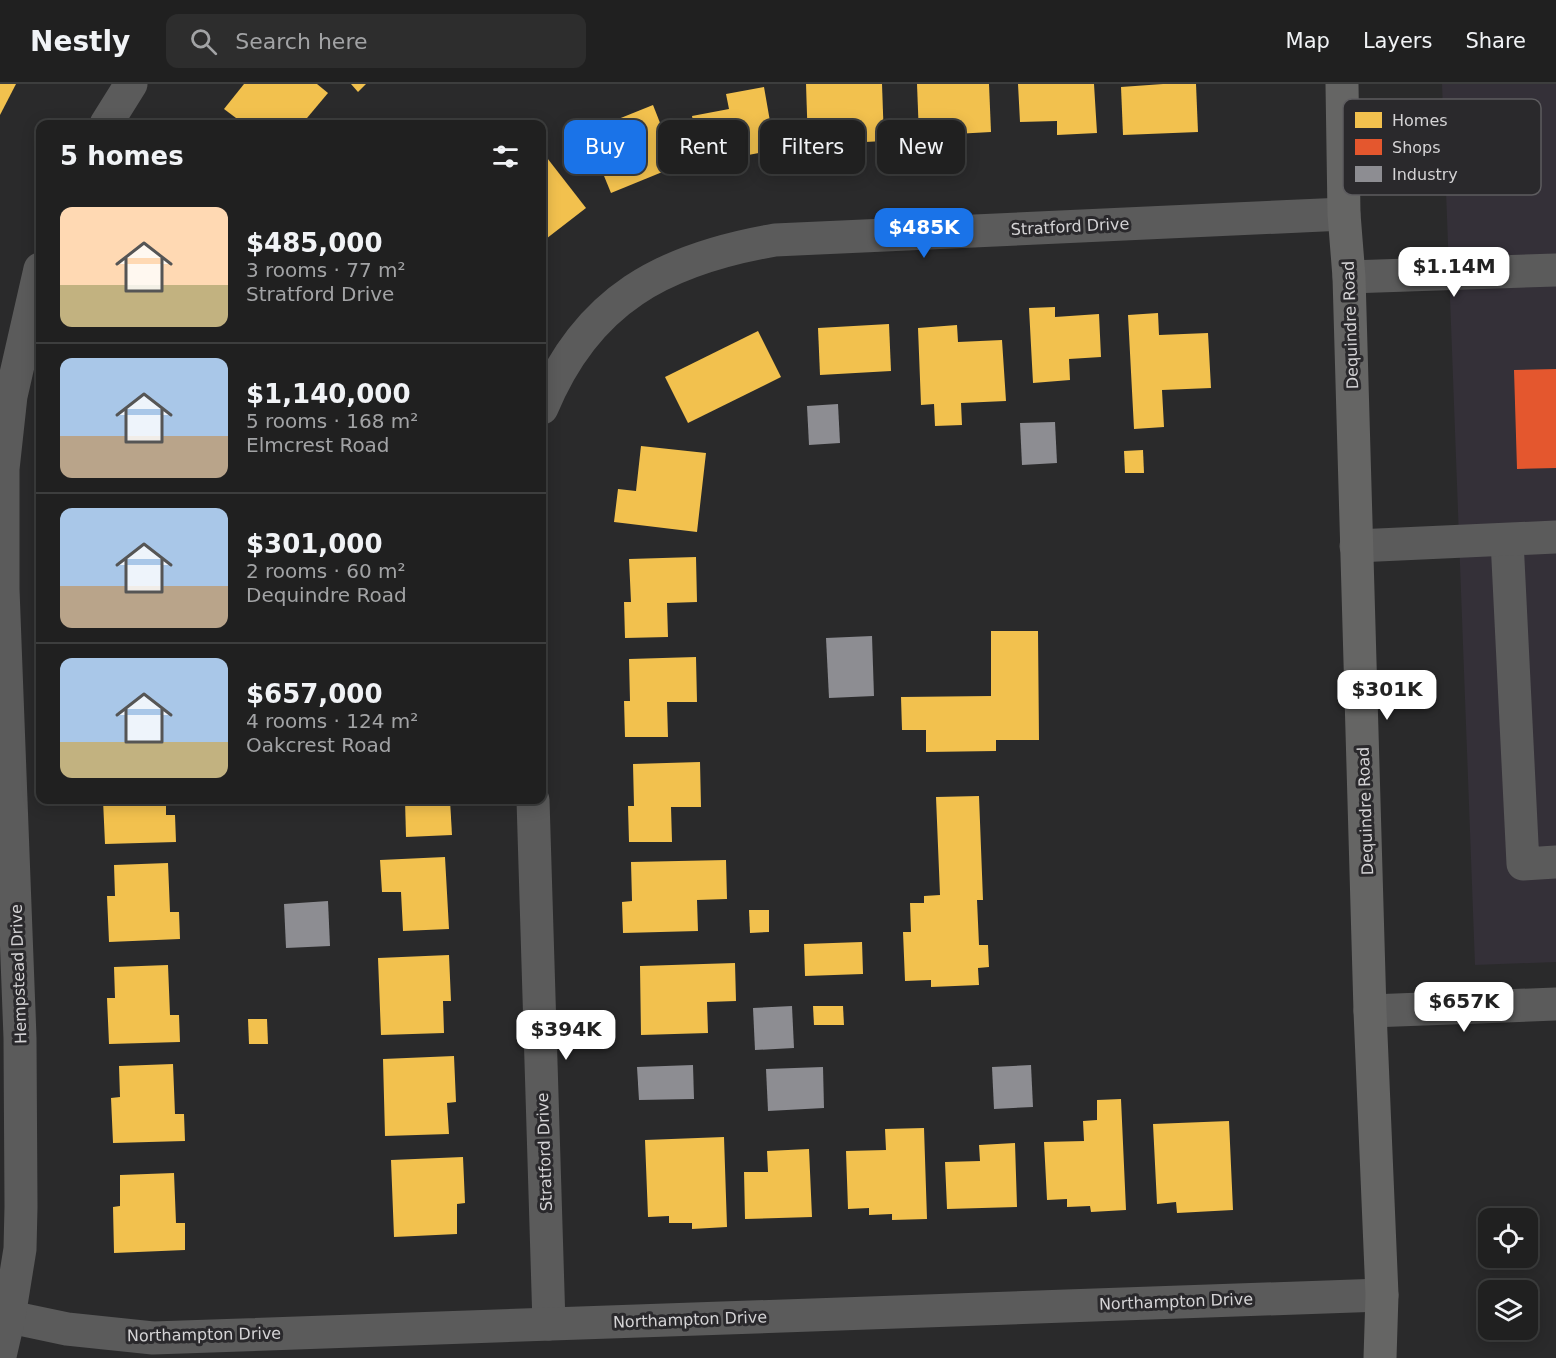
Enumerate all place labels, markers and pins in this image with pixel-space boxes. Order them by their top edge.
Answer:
pin: $485K [882,208,966,259]
pin: $1.14M [1405,247,1503,298]
pin: $301K [1345,670,1429,721]
pin: $657K [1422,982,1506,1033]
pin: $394K [524,1010,608,1061]

